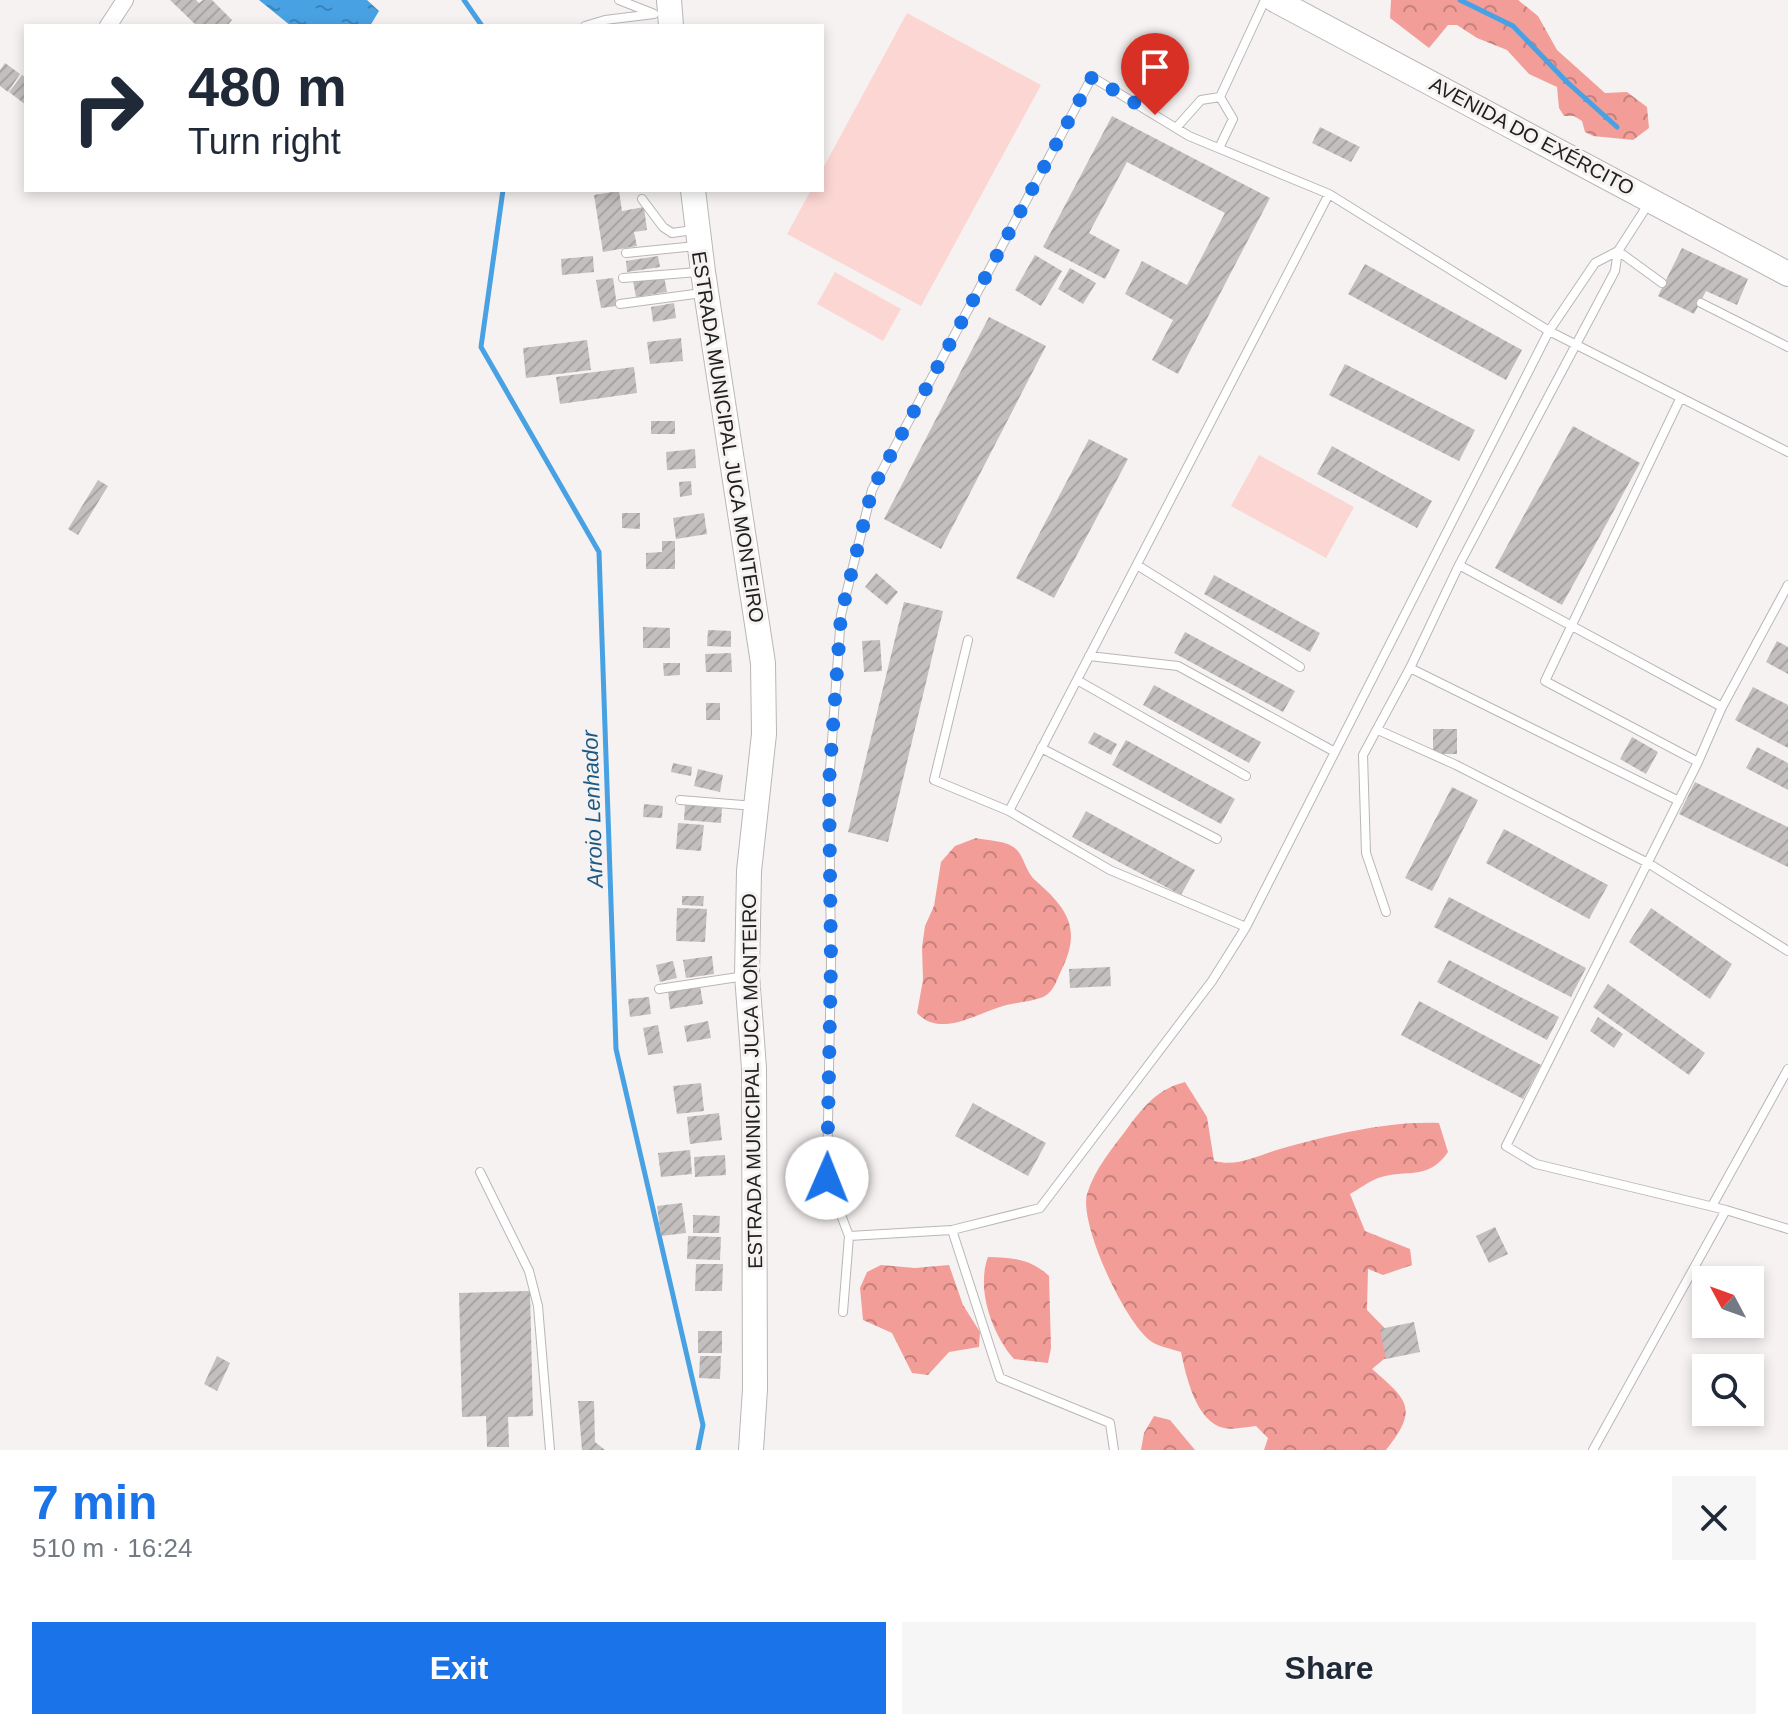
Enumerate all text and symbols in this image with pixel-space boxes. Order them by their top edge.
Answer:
pin [1121,33,1189,115]
icon: arrive [1133,45,1177,89]
text: 480 m [188,55,347,118]
icon: right [56,56,160,160]
street label: AVENIDA DO EXÉRCITO [1426,73,1638,199]
text: Turn right [188,121,341,162]
street label: ESTRADA MUNICIPAL JUCA MONTEIRO [688,250,768,624]
water label: Arroio Lenhador [577,728,608,890]
street label: ESTRADA MUNICIPAL JUCA MONTEIRO [738,893,766,1269]
position arrow [785,1136,869,1220]
north arrow [1692,1266,1764,1338]
map controls [1692,1266,1764,1426]
button: search [1692,1354,1764,1426]
text: 7 min [32,1476,157,1529]
button: close [1672,1476,1756,1560]
text: 510 m · 16:24 [32,1533,192,1563]
button: Exit [32,1622,886,1714]
button: Share [902,1622,1756,1714]

